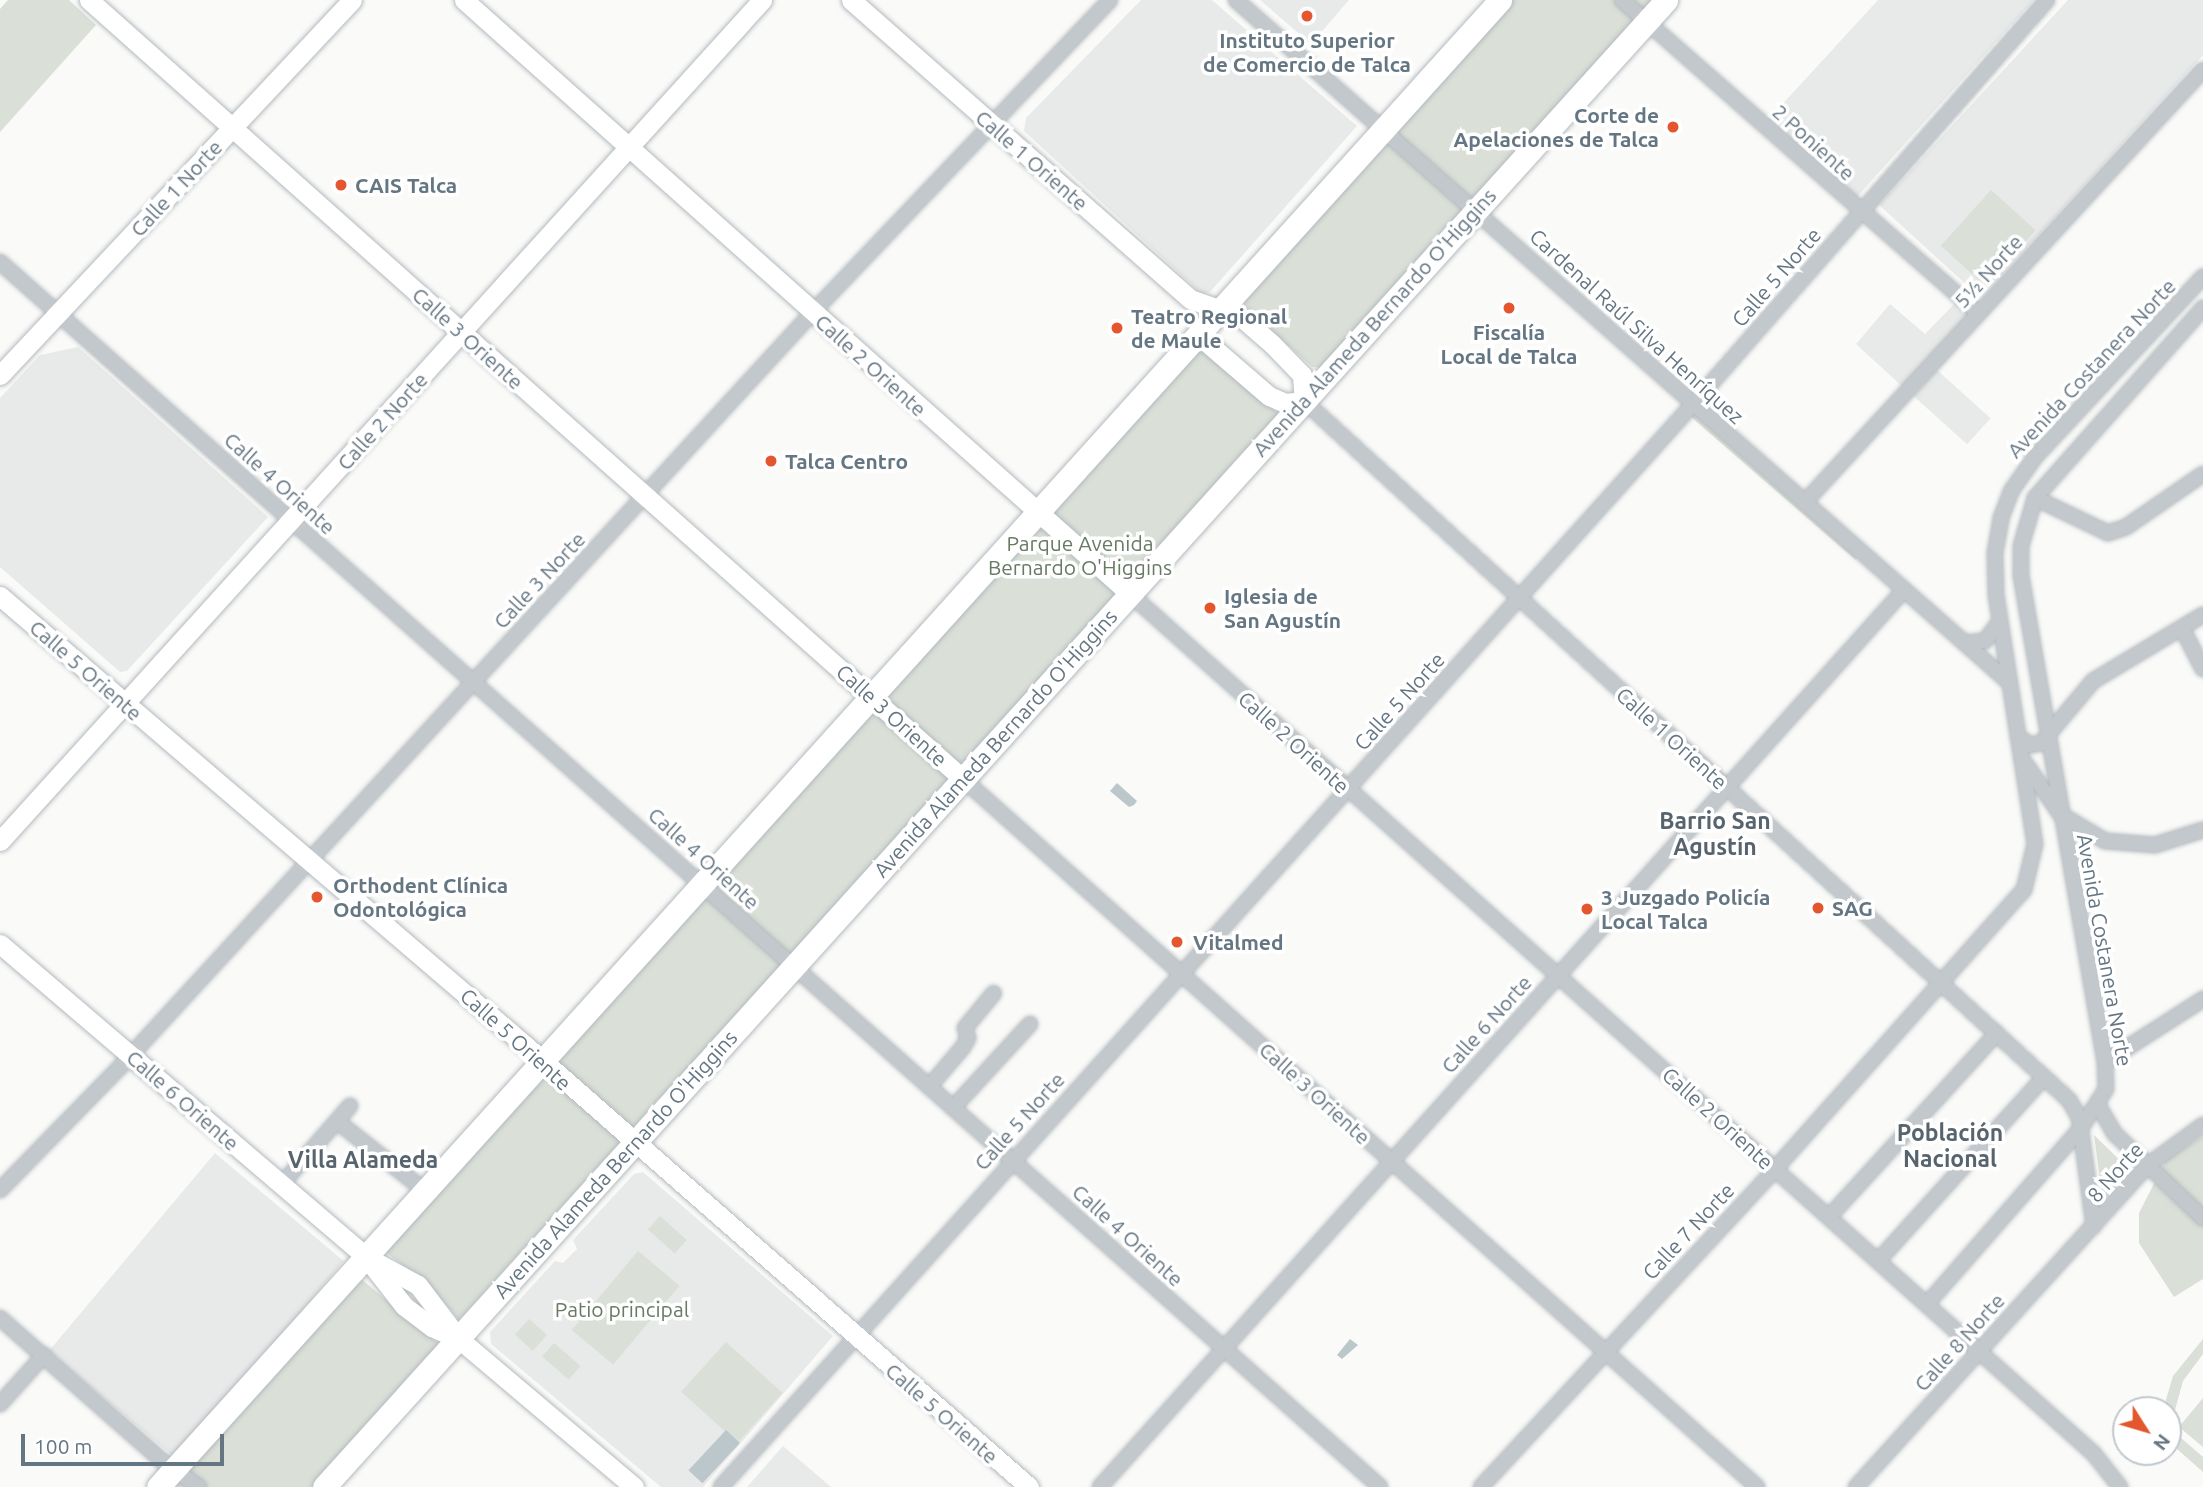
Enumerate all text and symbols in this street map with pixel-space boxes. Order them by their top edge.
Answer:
marker: Instituto Superior de Comercio de Talca [1299,8,1315,24]
place label: Instituto Superior de Comercio de Talca [1203,27,1411,77]
street label: 2 Poniente [1768,99,1860,185]
place label: Corte de Apelaciones de Talca [1454,102,1659,152]
street label: Calle 1 Oriente [971,104,1093,216]
marker: Corte de Apelaciones de Talca [1665,119,1681,135]
street label: Calle 1 Norte [125,135,227,241]
place label: CAIS Talca [355,172,457,198]
marker: CAIS Talca [333,177,349,193]
street label: Avenida Alameda Bernardo O'Higgins [1247,183,1501,461]
street label: Calle 5 Norte [1726,222,1826,332]
street label: Cardenal Raúl Silva Henríquez [1525,223,1749,429]
street label: 5½ Norte [1949,229,2027,313]
street label: Avenida Costanera Norte [2001,273,2181,463]
street label: Calle 3 Oriente [407,282,529,394]
marker: Fiscalía Local de Talca [1501,300,1517,316]
place label: Teatro Regional de Maule [1131,303,1287,353]
street label: Calle 2 Oriente [810,309,932,421]
place label: Fiscalía Local de Talca [1441,319,1577,369]
marker: Teatro Regional de Maule [1109,320,1125,336]
street label: Calle 2 Norte [332,367,432,475]
street label: Calle 4 Oriente [219,427,341,539]
place label: Talca Centro [785,448,908,474]
marker: Talca Centro [763,453,779,469]
street label: Calle 3 Norte [488,527,590,633]
park label: Parque Avenida Bernardo O'Higgins [988,530,1172,580]
place label: Iglesia de San Agustín [1224,583,1341,633]
marker: Iglesia de San Agustín [1202,600,1218,616]
street label: Avenida Alameda Bernardo O'Higgins [868,604,1122,882]
street label: Calle 5 Oriente [25,614,147,726]
street label: Calle 5 Norte [1349,647,1449,755]
street label: Calle 3 Oriente [831,659,953,771]
street label: Calle 1 Oriente [1611,682,1733,794]
street label: Calle 2 Oriente [1233,686,1355,798]
street label: Calle 4 Oriente [643,802,765,914]
district label: Barrio San Agustín [1659,807,1771,861]
street label: Avenida Costanera Norte [2072,832,2138,1068]
place label: Orthodent Clínica Odontológica [333,872,508,922]
place label: 3 Juzgado Policía Local Talca [1601,884,1770,934]
marker: Orthodent Clínica Odontológica [307,887,327,907]
place label: SAG [1832,895,1873,921]
marker: SAG [1810,900,1826,916]
marker: 3 Juzgado Policía Local Talca [1579,901,1595,917]
place label: Vitalmed [1193,929,1283,955]
marker: Vitalmed [1167,932,1187,952]
street label: Calle 6 Norte [1436,970,1536,1078]
street label: Calle 5 Oriente [455,983,577,1095]
street label: Avenida Alameda Bernardo O'Higgins [488,1025,742,1303]
street label: Calle 3 Oriente [1254,1037,1376,1149]
street label: Calle 6 Oriente [122,1044,244,1156]
street label: Calle 2 Oriente [1657,1062,1779,1174]
street label: Calle 5 Norte [969,1067,1069,1175]
district label: Población Nacional [1897,1119,2003,1173]
street label: 8 Norte [2082,1137,2148,1207]
district label: Villa Alameda [288,1146,438,1174]
street label: Calle 7 Norte [1637,1178,1739,1284]
street label: Calle 4 Oriente [1067,1179,1189,1291]
street label: Calle 8 Norte [1909,1288,2009,1396]
park label: Patio principal [555,1296,689,1322]
street label: Calle 5 Oriente [881,1357,1003,1469]
north arrow [2112,1396,2182,1466]
scale bar [24,1420,228,1464]
text: N [2149,1430,2175,1455]
text: 100 m [34,1434,92,1458]

